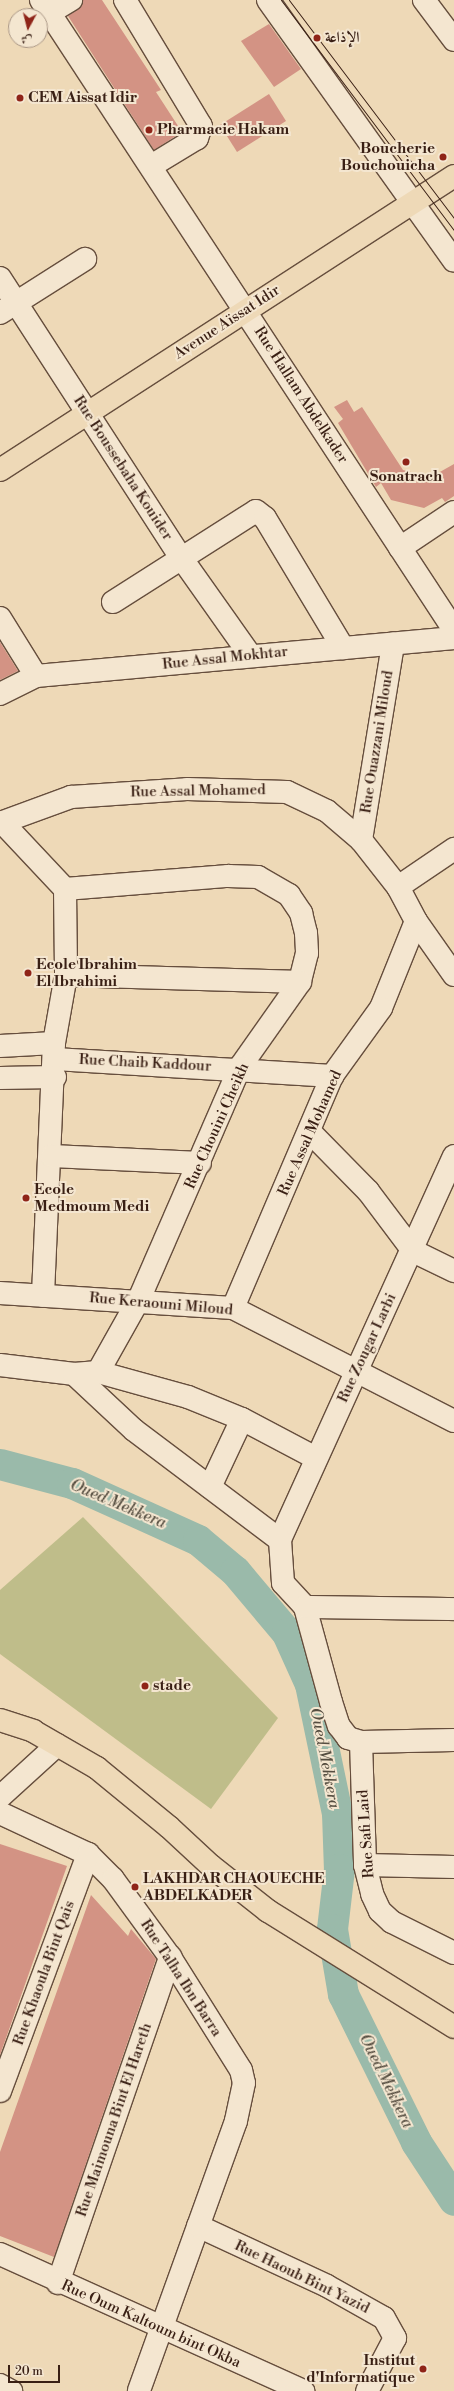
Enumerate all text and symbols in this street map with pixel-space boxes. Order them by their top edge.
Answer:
north arrow [8,8,48,48]
place label: الإذاعة [325,29,359,47]
text: ش [20,31,33,47]
marker: الإذاعة [312,33,322,43]
place label: CEM Aissat Idir [28,89,137,107]
marker: CEM Aissat Idir [15,93,25,103]
place label: Pharmacie Hakam [157,121,289,139]
marker: Pharmacie Hakam [144,125,154,135]
place label: Boucherie Bouchouicha [341,139,435,174]
marker: Boucherie Bouchouicha [438,152,448,162]
street label: Avenue Aïssat Idir [171,281,283,363]
street label: Rue Hallam Abdelkader [250,323,352,467]
street label: Rue Boussebaha Kouider [69,392,177,544]
marker: Sonatrach [401,457,411,467]
place label: Sonatrach [370,468,442,486]
street label: Rue Assal Mokhtar [161,642,289,674]
street label: Rue Ouazzani Miloud [357,669,397,815]
street label: Rue Assal Mohamed [130,781,266,801]
place label: Ecole Ibrahim El Ibrahimi [36,955,137,990]
marker: Ecole Ibrahim El Ibrahimi [23,968,33,978]
street label: Rue Chaib Kaddour [78,1051,212,1075]
street label: Rue Chouini Cheikh [181,1060,253,1192]
street label: Rue Assal Mohamed [274,1067,346,1199]
place label: Ecole Medmoum Medi [34,1180,149,1215]
marker: Ecole Medmoum Medi [21,1193,31,1203]
street label: Rue Keraouni Miloud [88,1289,234,1319]
street label: Rue Zougar Larbi [334,1290,400,1406]
water label: Oued Mekkera [67,1475,169,1533]
place label: stade [153,1677,191,1695]
marker: stade [140,1681,150,1691]
water label: Oued Mekkera [306,1706,344,1810]
street label: Rue Safi Laid [354,1789,378,1879]
place label: LAKHDAR CHAOUECHE ABDELKADER [143,1869,325,1904]
marker: LAKHDAR CHAOUECHE ABDELKADER [130,1882,140,1892]
street label: Rue Khaoula Bint Qais [9,1898,79,2048]
street label: Rue Talha Ibn Barra [136,1916,226,2040]
street label: Rue Maimouna Bint El Hareth [72,2021,156,2219]
water label: Oued Mekkera [355,2031,417,2131]
street label: Rue Haoub Bint Yazid [232,2236,372,2318]
street label: Rue Oum Kaltoum bint Okba [58,2276,244,2372]
place label: Institut d'Informatique [306,2351,415,2386]
scale bar [10,2357,62,2383]
text: 20 m [15,2364,43,2379]
marker: Institut d'Informatique [418,2364,428,2374]

